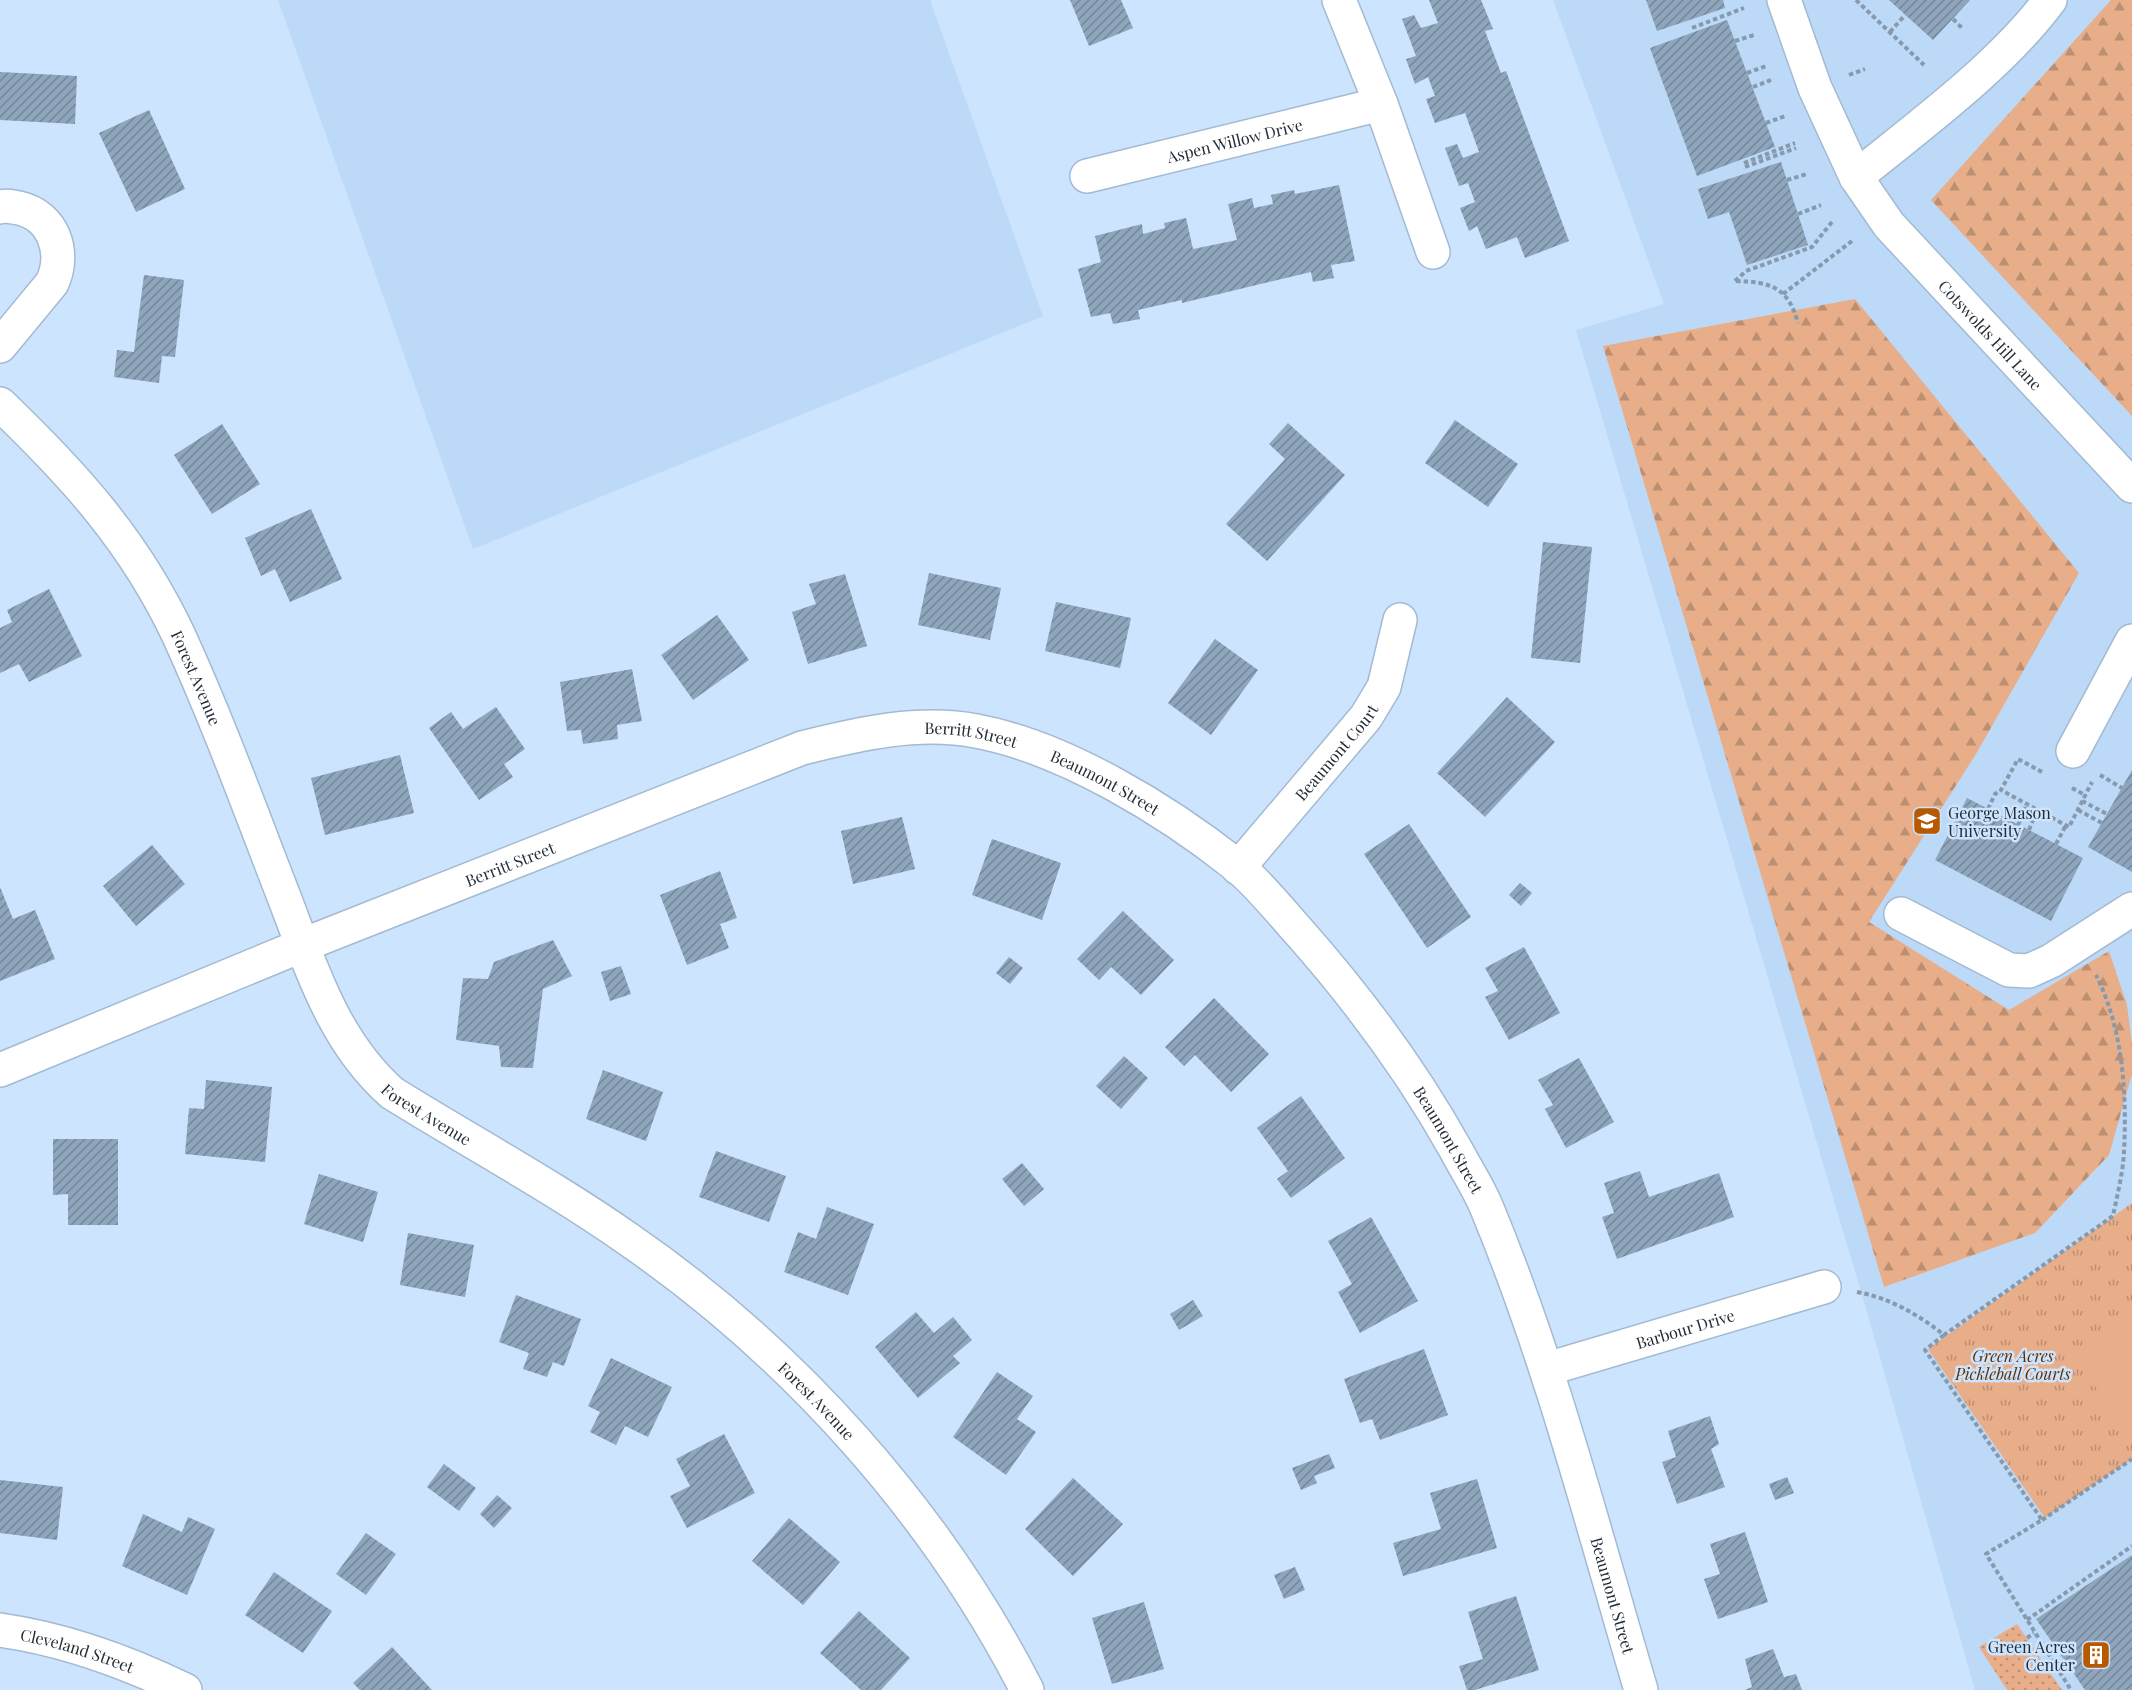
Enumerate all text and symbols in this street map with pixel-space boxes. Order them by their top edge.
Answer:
street label: Aspen Willow Drive [1164,113,1305,167]
street label: Cotswolds Hill Lane [1934,275,2047,394]
street label: Forest Avenue [167,627,227,728]
street label: Beaumont Court [1290,700,1382,804]
street label: Berritt Street [924,717,1021,752]
street label: Beaumont Street [1048,744,1164,819]
place label: George Mason University [1948,802,2051,841]
school or university icon: George Mason University [1911,805,1943,837]
street label: Berritt Street [462,836,558,891]
street label: Forest Avenue [377,1078,475,1149]
street label: Beaumont Street [1410,1082,1489,1197]
street label: Barbour Drive [1633,1304,1737,1353]
park label: Green Acres Pickleball Courts [1954,1345,2071,1384]
street label: Forest Avenue [774,1357,860,1444]
street label: Beaumont Street [1587,1534,1640,1656]
street label: Cleveland Street [19,1623,138,1677]
place label: Green Acres Center [1988,1636,2075,1675]
building icon: Green Acres Center [2080,1639,2112,1671]

